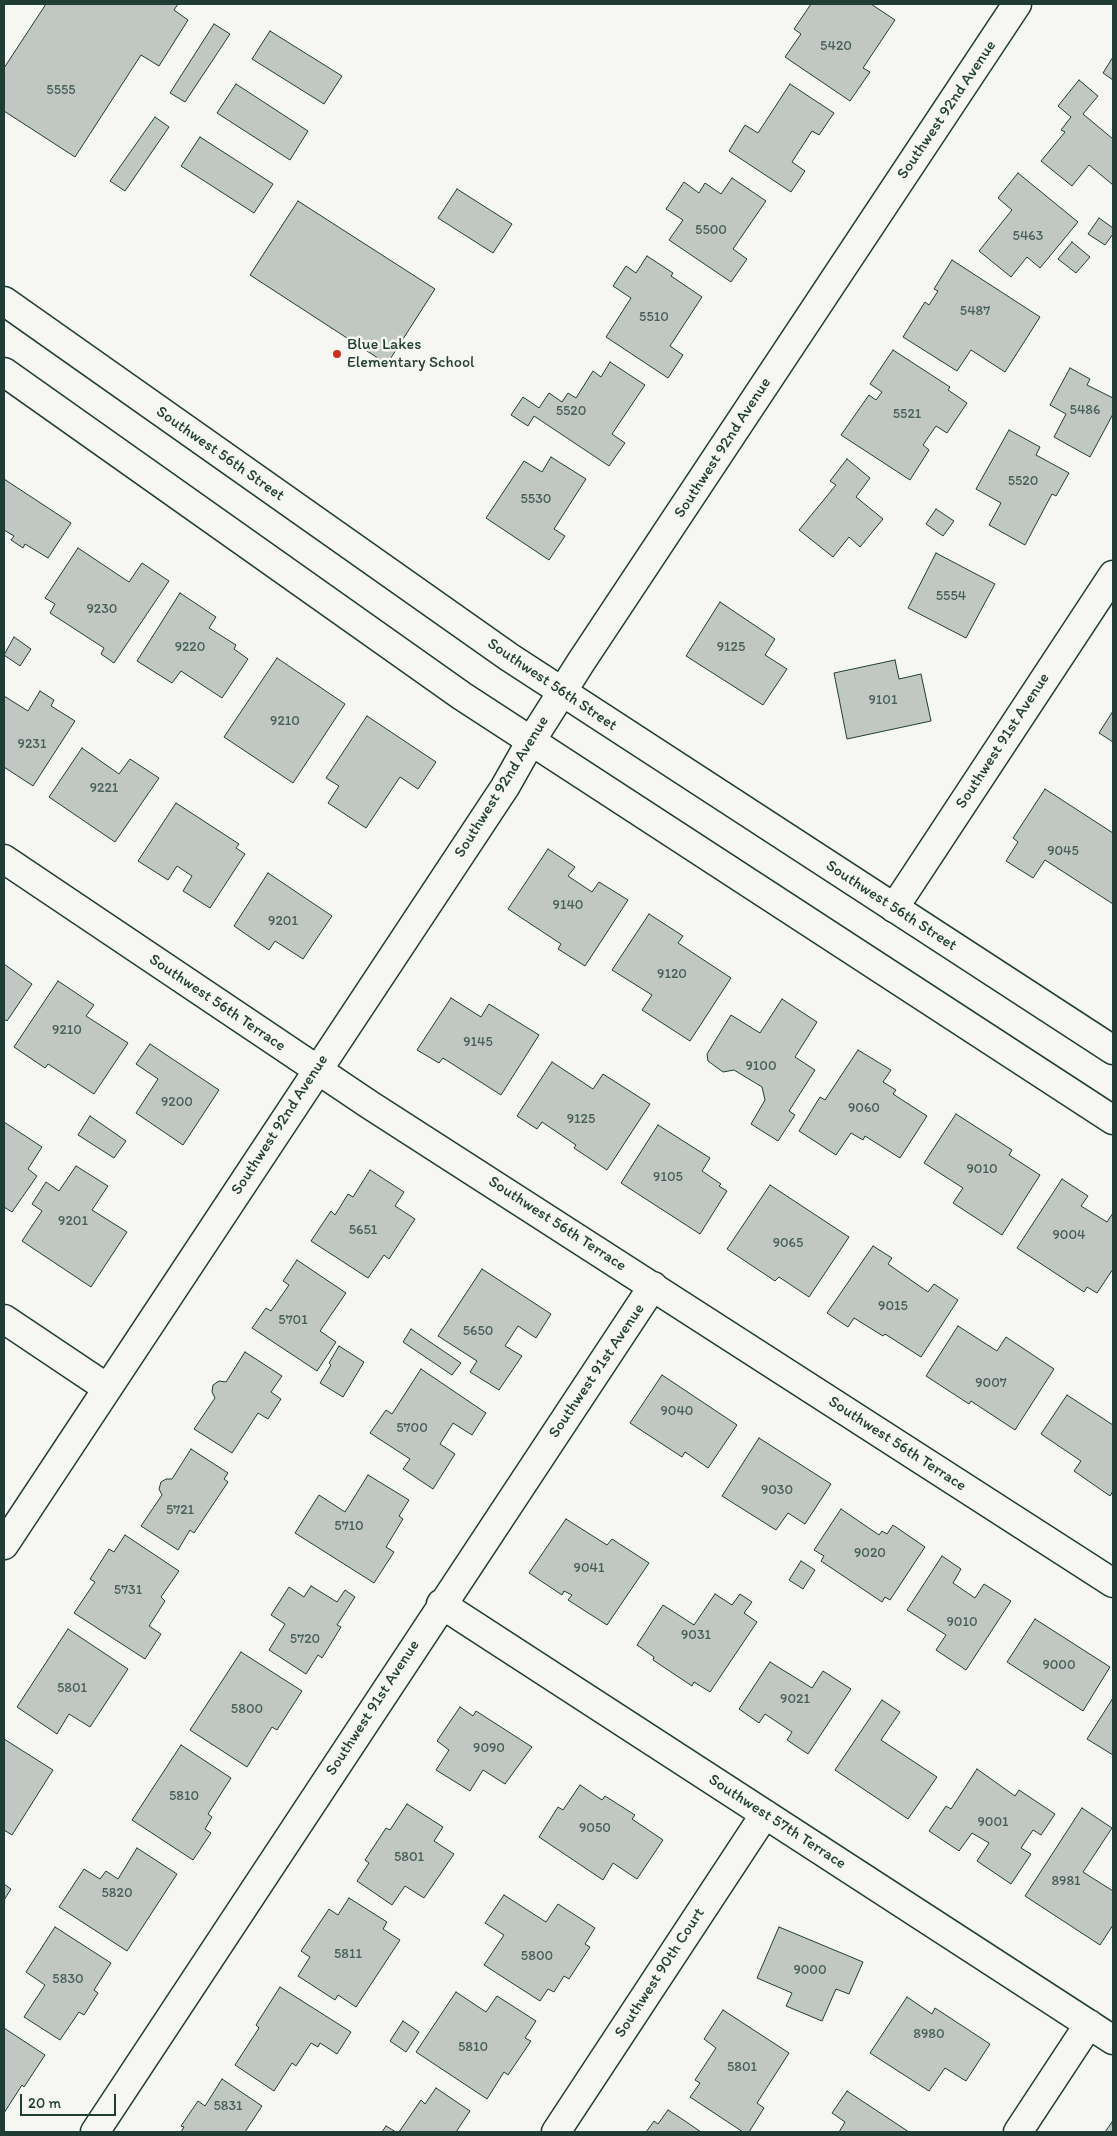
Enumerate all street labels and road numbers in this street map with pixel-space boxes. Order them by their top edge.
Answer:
street label: Southwest 92nd Avenue [893,37,1001,183]
street label: Southwest 92nd Avenue [670,374,776,522]
street label: Southwest 56th Street [152,402,288,506]
street label: Southwest 56th Street [483,634,621,736]
street label: Southwest 91st Avenue [952,670,1054,812]
street label: Southwest 92nd Avenue [451,713,553,861]
street label: Southwest 56th Street [822,856,960,956]
street label: Southwest 56th Terrace [145,950,289,1056]
street label: Southwest 92nd Avenue [227,1051,333,1199]
street label: Southwest 56th Terrace [484,1172,630,1276]
street label: Southwest 91st Avenue [545,1300,649,1442]
street label: Southwest 56th Terrace [824,1392,970,1496]
street label: Southwest 91st Avenue [322,1637,424,1779]
street label: Southwest 57th Terrace [705,1770,849,1874]
street label: Southwest 90th Court [611,1904,709,2042]

